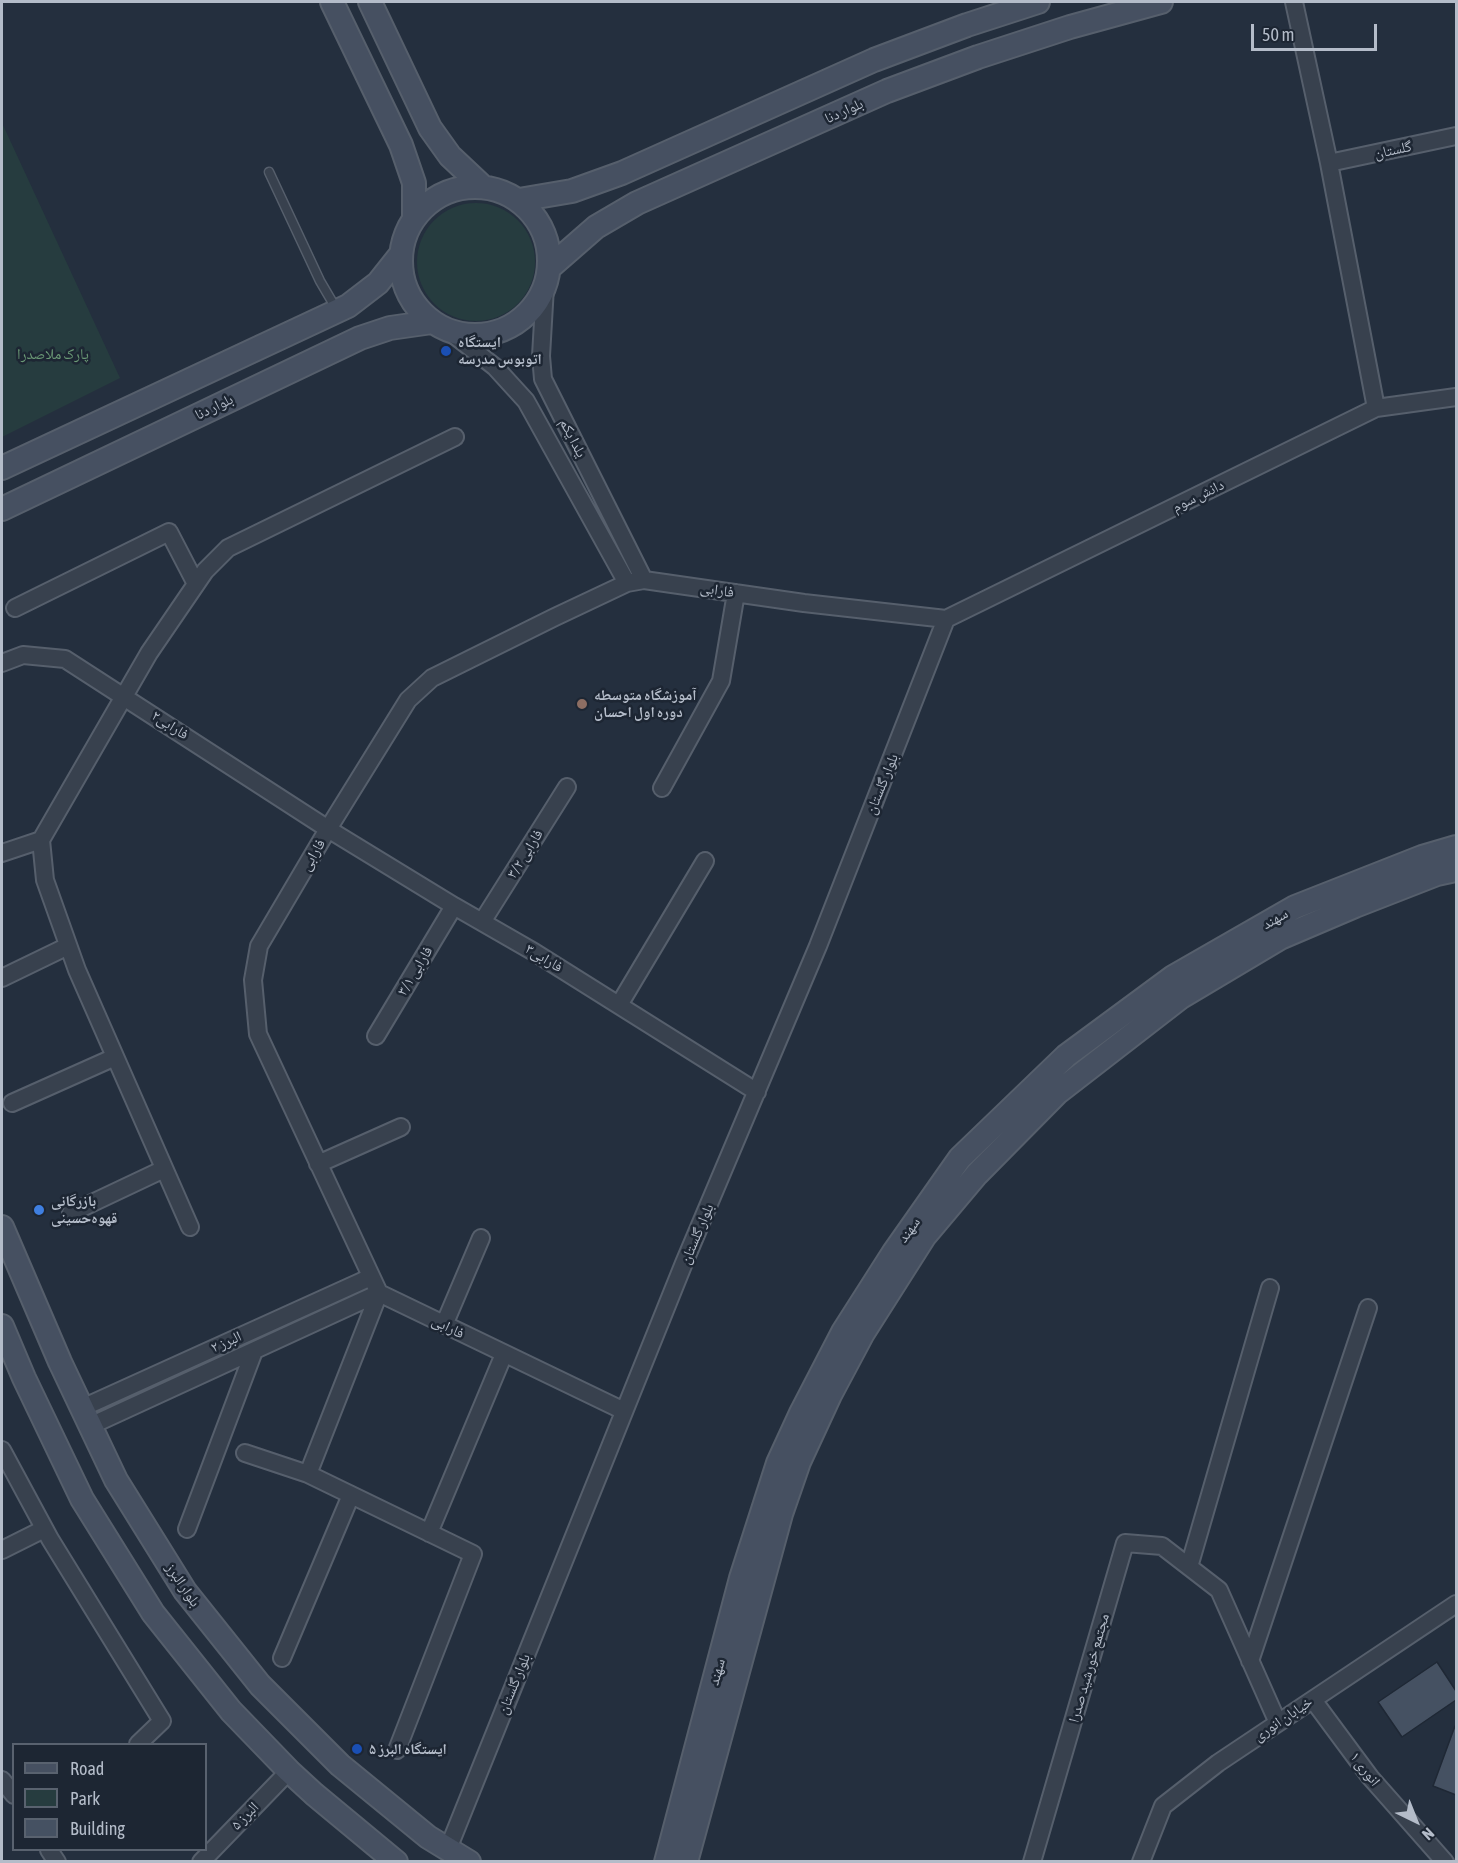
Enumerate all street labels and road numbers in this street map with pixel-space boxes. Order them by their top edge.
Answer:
street label: بلوار دنا [822,95,866,127]
street label: گلستان [1373,137,1413,163]
street label: بلوار دنا [192,390,236,424]
street label: یلدا یکم [556,415,590,461]
street label: دانش سوم [1169,476,1227,516]
street label: فارابی [699,579,735,601]
street label: فارابی۲ [148,706,192,744]
street label: بلوار گلستان [862,751,902,817]
street label: فارابی ۳/۲ [503,826,547,882]
street label: فارابی [297,836,329,874]
street label: سهند [1259,904,1291,934]
street label: فارابی۳ [522,940,566,976]
street label: فارابی ۳/۱ [393,943,437,999]
street label: بلوار گلستان [676,1201,718,1267]
street label: سهند [894,1214,924,1246]
street label: فارابی [429,1311,467,1343]
street label: البرز ۲ [208,1327,244,1357]
street label: بلوار البرز [162,1560,204,1610]
street label: مجتمع خورشید صدرا [1065,1611,1113,1725]
street label: بلوار گلستان [494,1651,534,1717]
street label: سهند [705,1657,729,1687]
street label: خیابان انوری [1250,1693,1316,1745]
street label: انوری ۱ [1346,1748,1384,1790]
street label: البرز ۵ [227,1798,263,1834]

